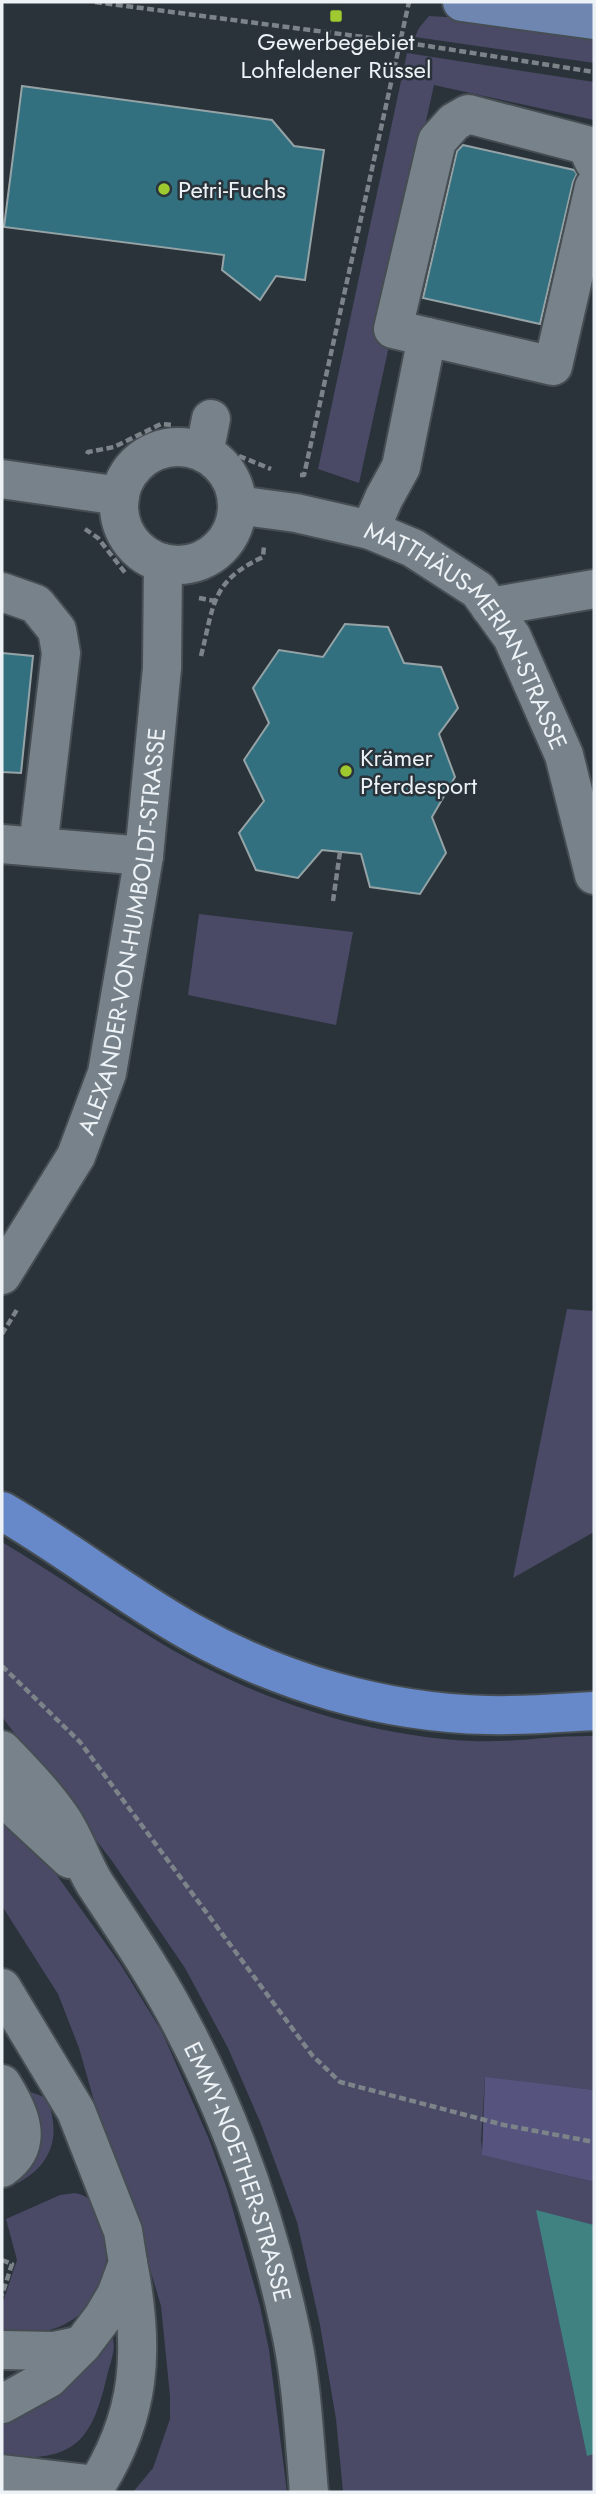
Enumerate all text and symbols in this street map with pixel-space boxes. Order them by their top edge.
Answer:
marker: Gewerbegebiet Lohfeldener Rüssel [328,8,344,24]
place label: Gewerbegebiet Lohfeldener Rüssel [241,24,431,87]
place label: Petri-Fuchs [178,172,286,207]
marker: Petri-Fuchs [156,181,172,197]
street label: MATTHÄUS-MERIAN-STRASSE [359,512,577,755]
street label: ALEXANDER-VON-HUMBOLDT-STRASSE [68,726,174,1140]
place label: Krämer Pferdesport [360,740,477,803]
marker: Krämer Pferdesport [338,763,354,779]
street label: EMMY-NOETHER-STRASSE [176,2035,301,2305]

